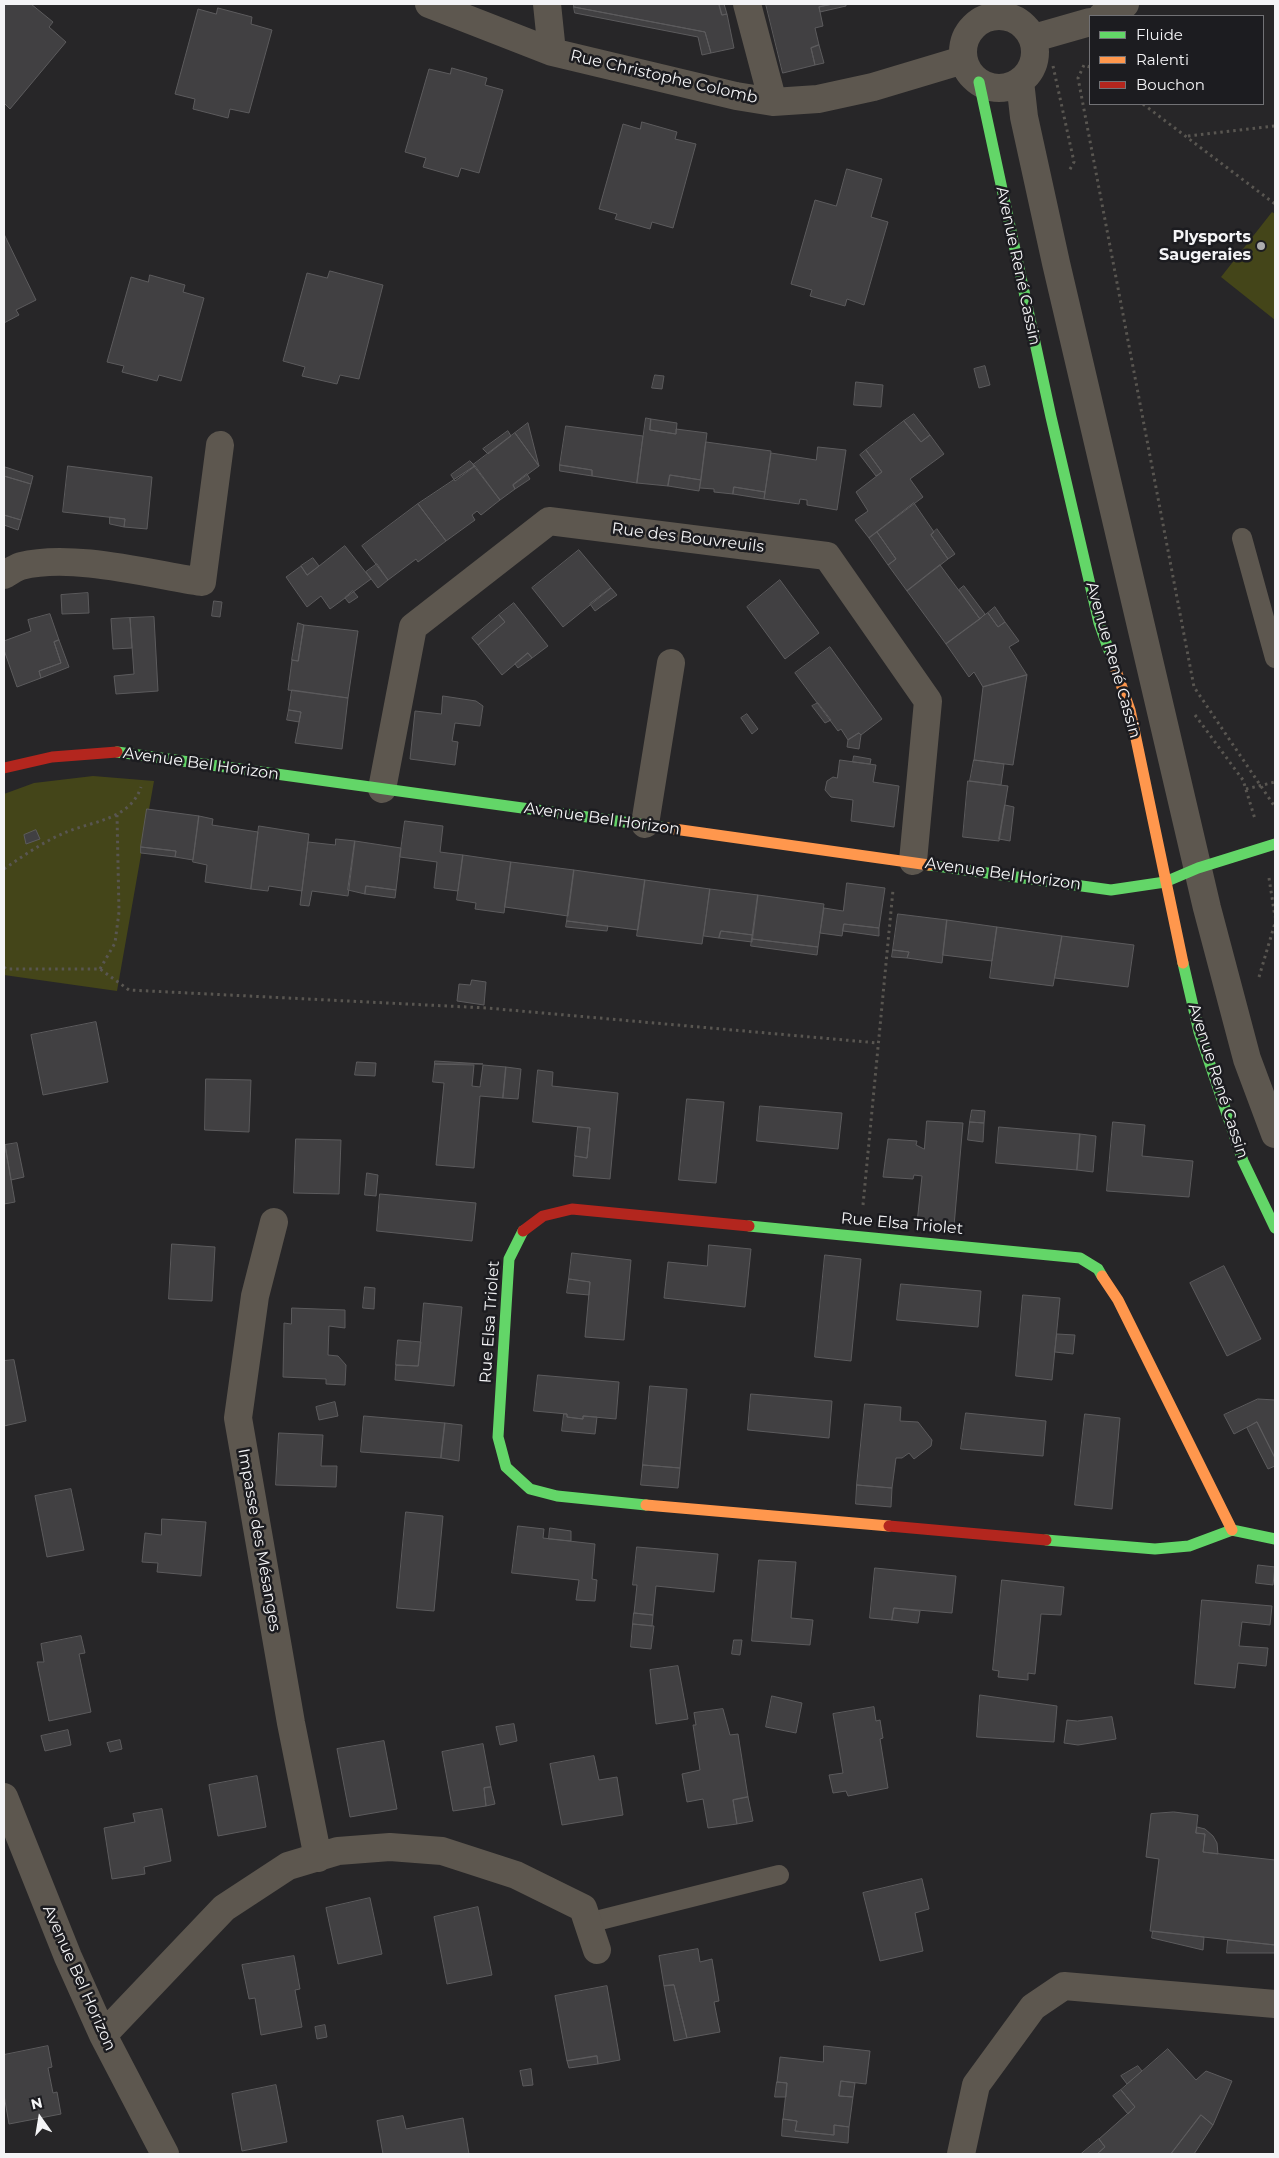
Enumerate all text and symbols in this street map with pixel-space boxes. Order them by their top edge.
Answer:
legend [1089,15,1264,105]
text: Fluide [1136,25,1183,44]
street label: Rue Christophe Colomb [568,46,760,108]
text: Ralenti [1136,50,1189,69]
text: Bouchon [1136,75,1205,94]
street label: Avenue René Cassin [992,185,1044,347]
place label: Plysports Saugeraies [1159,227,1251,265]
marker: Plysports Saugeraies [1255,240,1267,252]
street label: Rue des Bouvreuils [611,519,765,557]
street label: Avenue René Cassin [1081,580,1145,740]
street label: Avenue Bel Horizon [122,744,280,784]
street label: Avenue Bel Horizon [523,799,681,839]
street label: Avenue Bel Horizon [924,854,1082,894]
street label: Avenue René Cassin [1184,1001,1252,1161]
street label: Rue Elsa Triolet [840,1209,964,1239]
street label: Rue Elsa Triolet [476,1260,504,1384]
street label: Impasse des Mésanges [233,1447,285,1633]
street label: Avenue Bel Horizon [38,1902,120,2054]
north arrow [15,2093,65,2143]
text: N [29,2093,44,2113]

